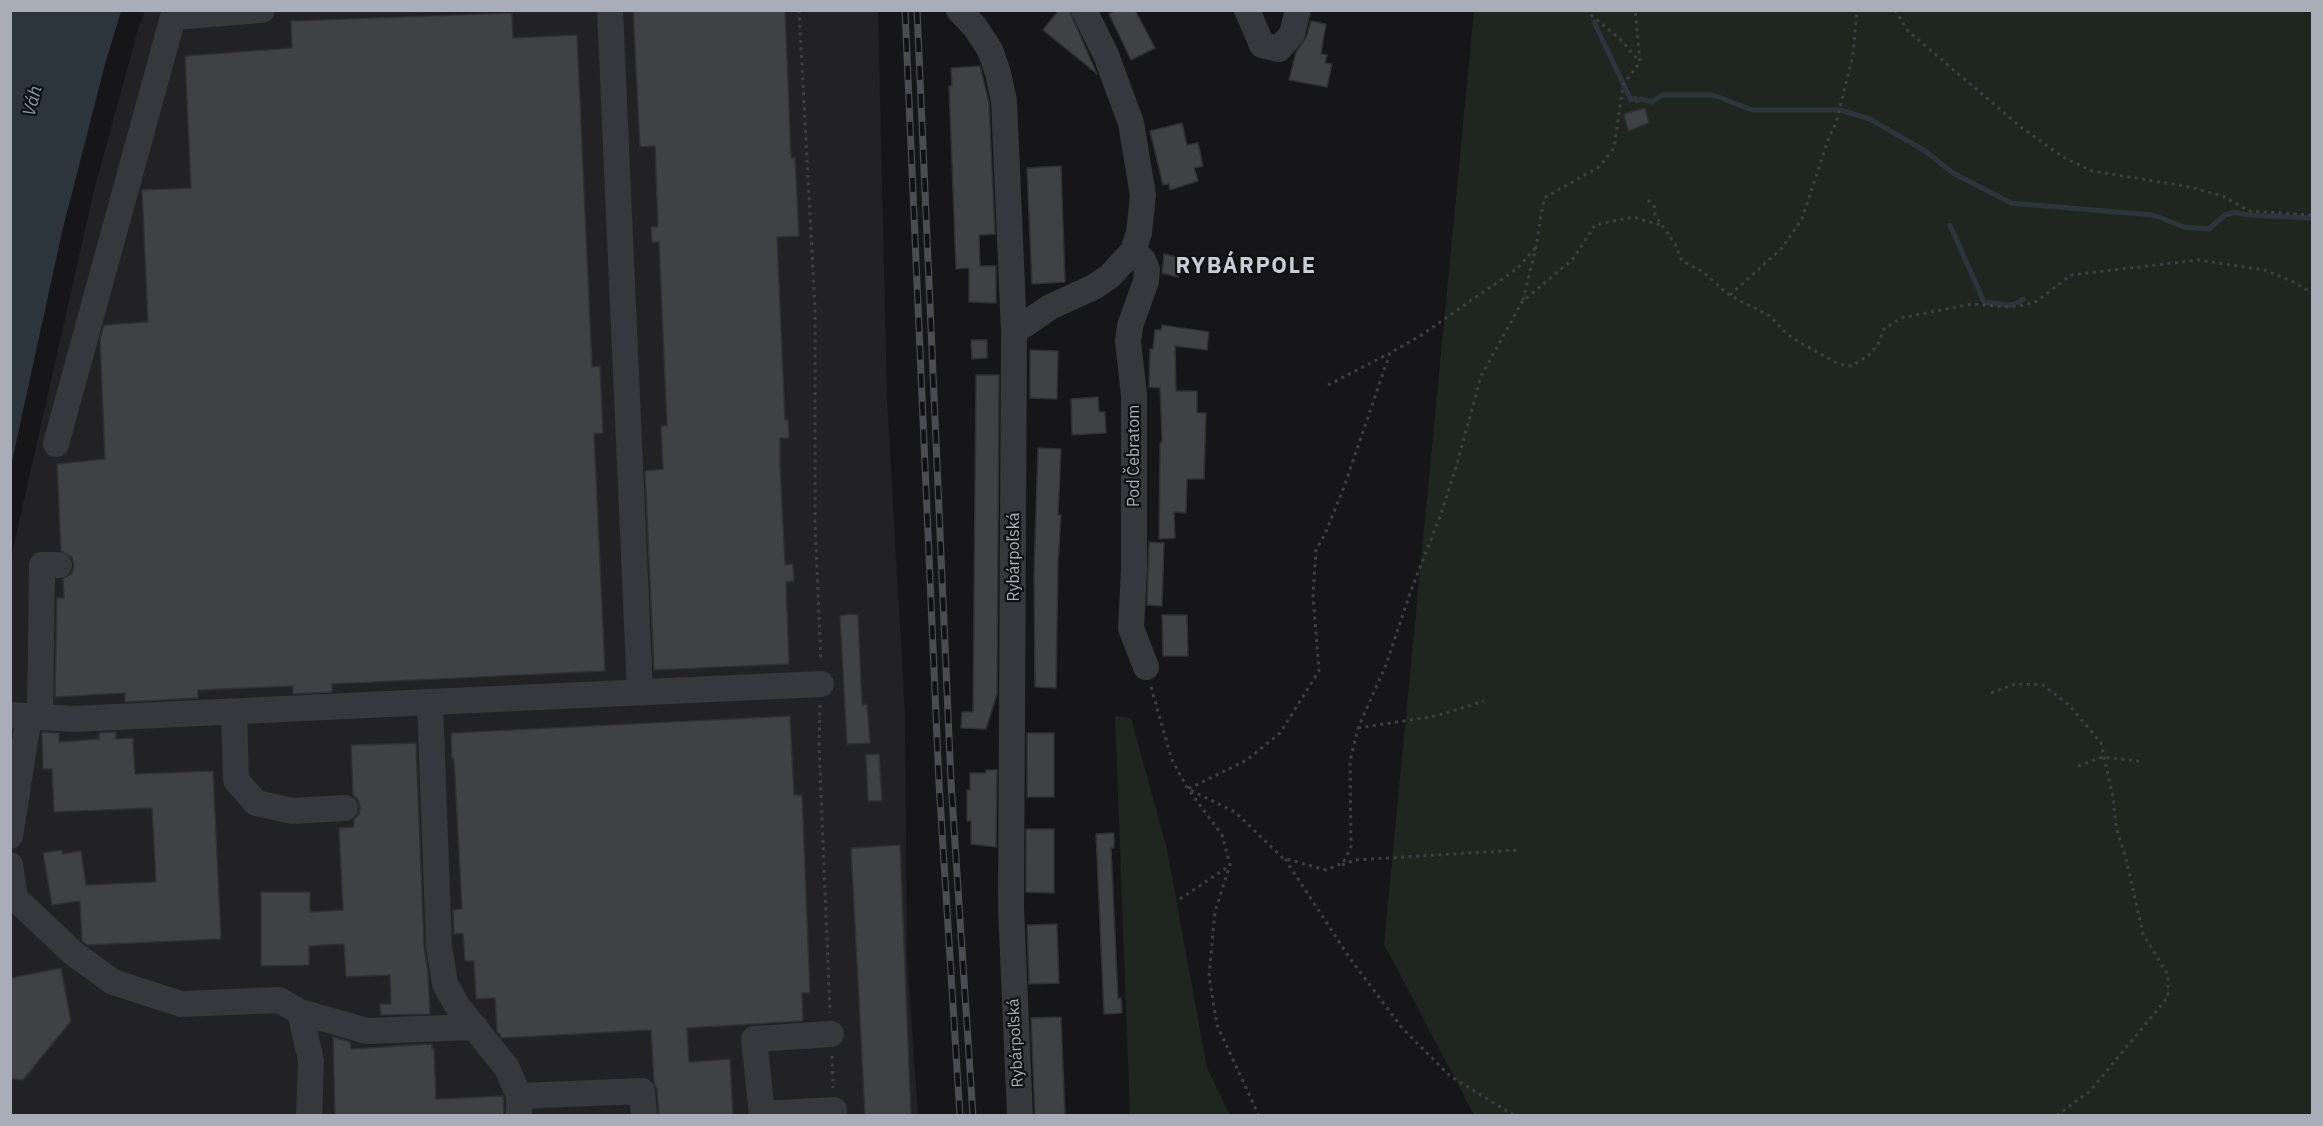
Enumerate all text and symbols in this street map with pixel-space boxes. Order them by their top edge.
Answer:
water label: Váh [19,83,47,119]
district label: RYBÁRPOLE [1175,254,1317,280]
street label: Pod Čebratom [1124,405,1144,507]
street label: Rybárpoľská [1004,512,1024,602]
street label: Rybárpoľská [1004,998,1028,1088]

